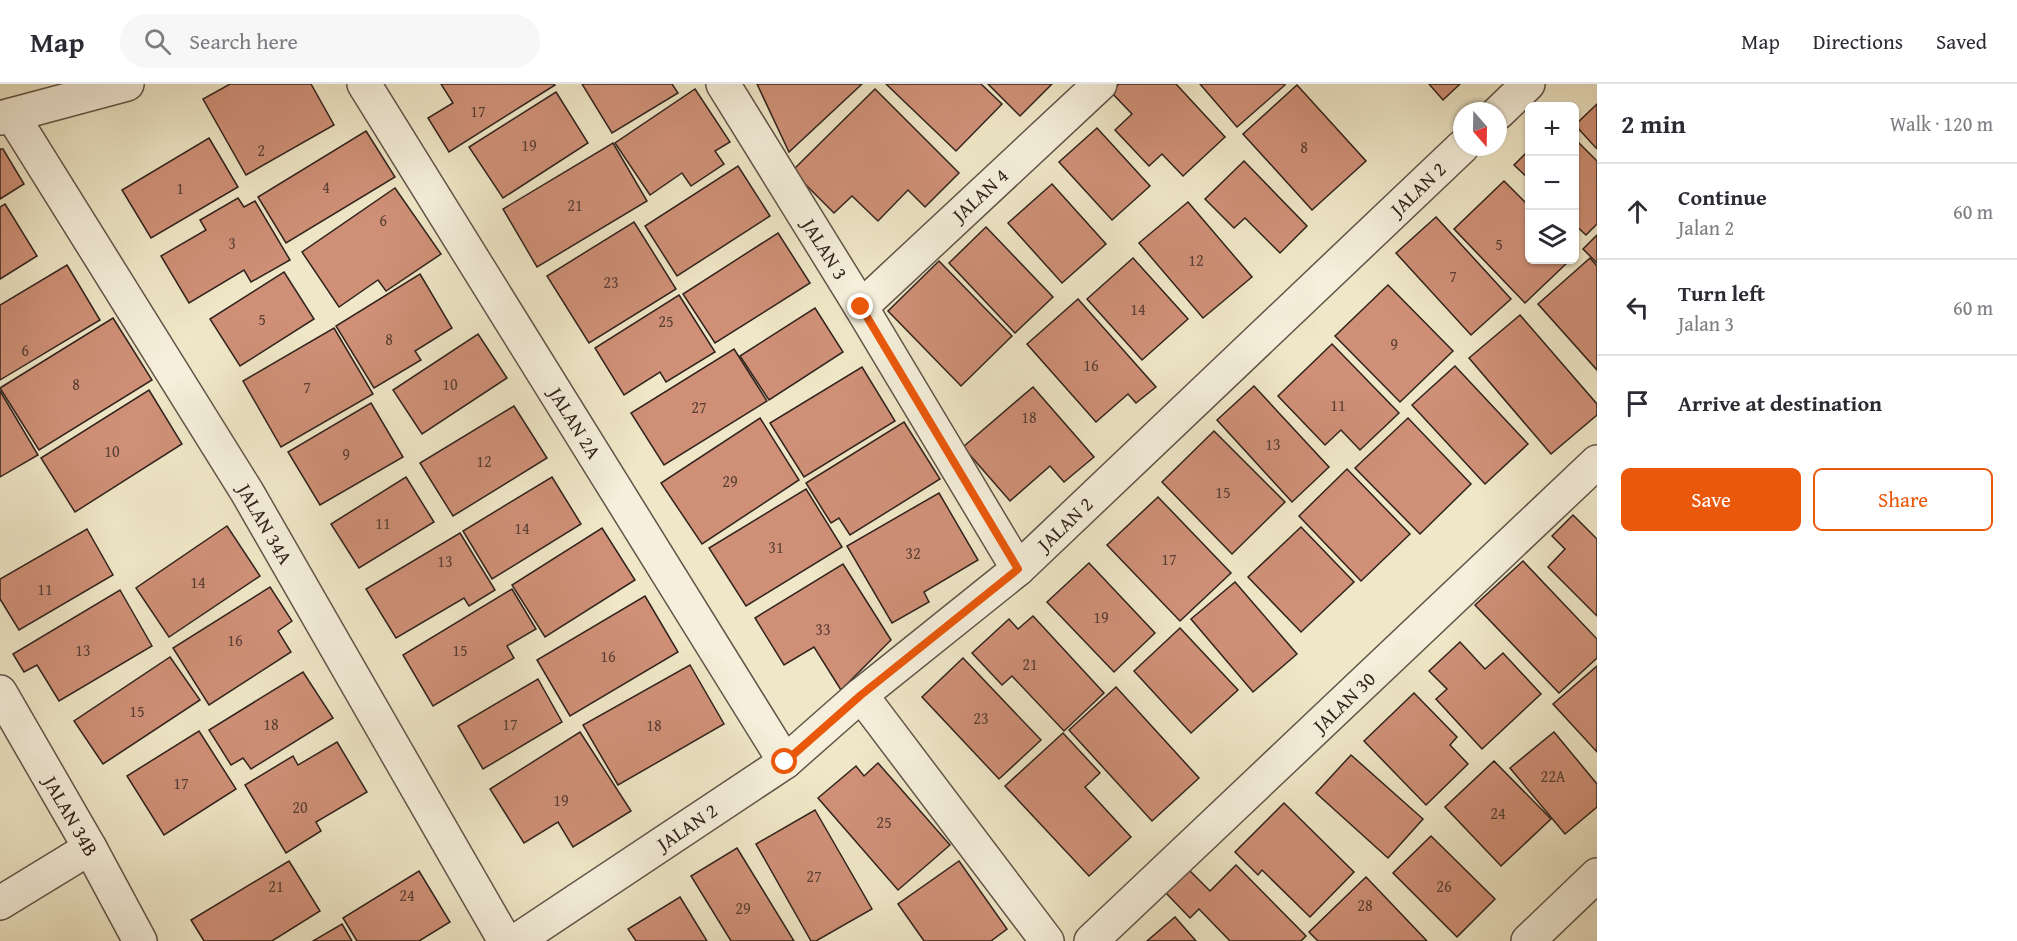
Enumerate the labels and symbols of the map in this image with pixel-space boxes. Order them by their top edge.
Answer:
house number: 17 [470,99,486,123]
north arrow [1453,102,1507,156]
house number: 19 [521,133,537,157]
house number: 8 [1300,135,1308,159]
house number: 2 [257,138,265,162]
street label: JALAN 2 [1381,155,1452,225]
street label: JALAN 4 [943,161,1014,230]
house number: 4 [322,175,330,199]
house number: 1 [176,176,184,200]
house number: 21 [567,193,583,217]
house number: 6 [379,208,387,232]
street label: JALAN 3 [794,210,856,285]
house number: 3 [228,231,236,255]
house number: 5 [1495,232,1503,256]
house number: 12 [1188,248,1204,272]
house number: 7 [1449,264,1457,288]
house number: 23 [603,270,619,294]
route end [847,293,873,319]
house number: 14 [1130,297,1146,321]
house number: 5 [258,307,266,331]
house number: 25 [658,309,674,333]
house number: 8 [385,327,393,351]
house number: 9 [1390,332,1398,356]
house number: 6 [21,338,29,362]
house number: 16 [1083,353,1099,377]
house number: 8 [72,372,80,396]
house number: 10 [442,372,458,396]
house number: 7 [303,375,311,399]
street label: JALAN 2A [540,379,609,464]
house number: 11 [1330,393,1346,417]
house number: 27 [691,395,707,419]
house number: 18 [1021,405,1037,429]
house number: 13 [1265,432,1281,456]
house number: 10 [104,439,120,463]
house number: 9 [342,442,350,466]
house number: 12 [476,449,492,473]
house number: 29 [722,469,738,493]
street label: JALAN 34A [229,475,300,570]
house number: 15 [1215,480,1231,504]
street label: JALAN 2 [1028,490,1099,560]
house number: 11 [375,511,391,535]
house number: 14 [514,516,530,540]
house number: 31 [768,535,784,559]
house number: 32 [905,541,921,565]
house number: 17 [1161,547,1177,571]
house number: 13 [437,549,453,573]
house number: 14 [190,570,206,594]
house number: 11 [37,577,53,601]
house number: 19 [1093,605,1109,629]
house number: 33 [815,617,831,641]
house number: 16 [227,628,243,652]
house number: 13 [75,638,91,662]
house number: 15 [452,638,468,662]
house number: 16 [600,644,616,668]
house number: 21 [1022,652,1038,676]
street label: JALAN 30 [1304,664,1381,741]
house number: 15 [129,699,145,723]
house number: 23 [973,706,989,730]
house number: 18 [263,712,279,736]
house number: 17 [502,712,518,736]
house number: 18 [646,713,662,737]
route start [771,748,797,774]
house number: 22A [1540,764,1566,788]
street label: JALAN 34B [35,768,106,861]
house number: 17 [173,771,189,795]
house number: 19 [553,788,569,812]
house number: 20 [292,795,308,819]
street label: JALAN 2 [648,796,723,859]
house number: 24 [1490,801,1506,825]
house number: 25 [876,810,892,834]
house number: 27 [806,864,822,888]
house number: 21 [268,874,284,898]
house number: 26 [1436,874,1452,898]
house number: 24 [399,883,415,907]
house number: 28 [1357,893,1373,917]
house number: 29 [735,896,751,920]

